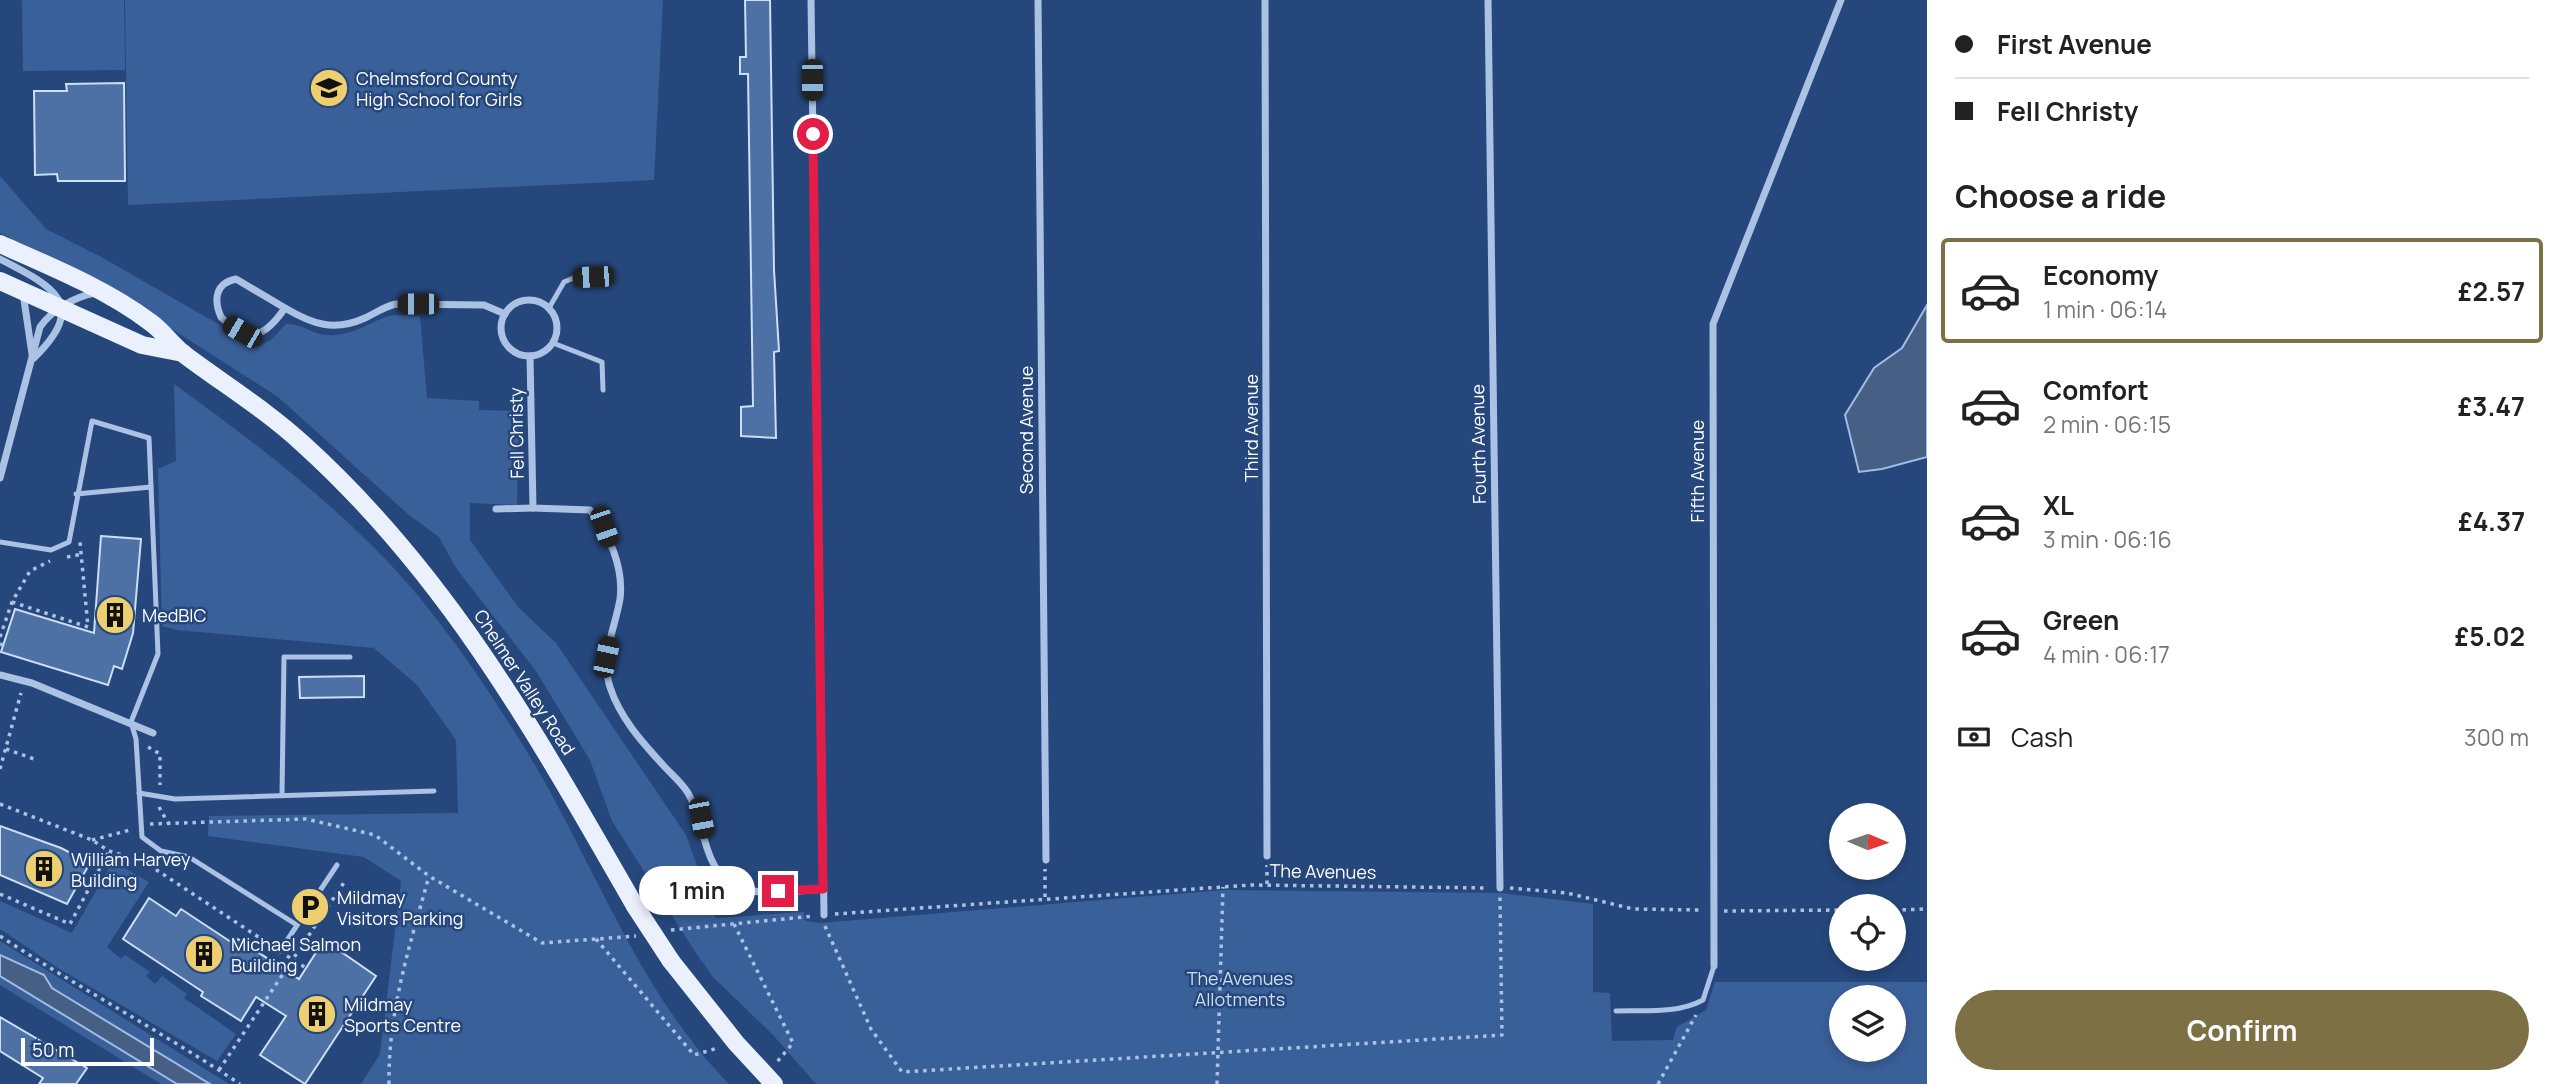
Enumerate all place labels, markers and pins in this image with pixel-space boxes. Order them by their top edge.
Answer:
place label: Chelmsford County High School for Girls [356,66,522,111]
school or university icon: Chelmsford County High School for Girls [308,67,350,109]
building icon: MedBIC [94,594,136,636]
place label: MedBIC [142,603,207,627]
place label: William Harvey Building [71,847,191,892]
building icon: William Harvey Building [23,848,65,890]
place label: Mildmay Visitors Parking [337,885,463,930]
parking icon: Mildmay Visitors Parking [289,886,331,928]
place label: Michael Salmon Building [231,932,361,977]
building icon: Michael Salmon Building [183,933,225,975]
place label: Mildmay Sports Centre [344,992,461,1037]
building icon: Mildmay Sports Centre [296,993,338,1035]

